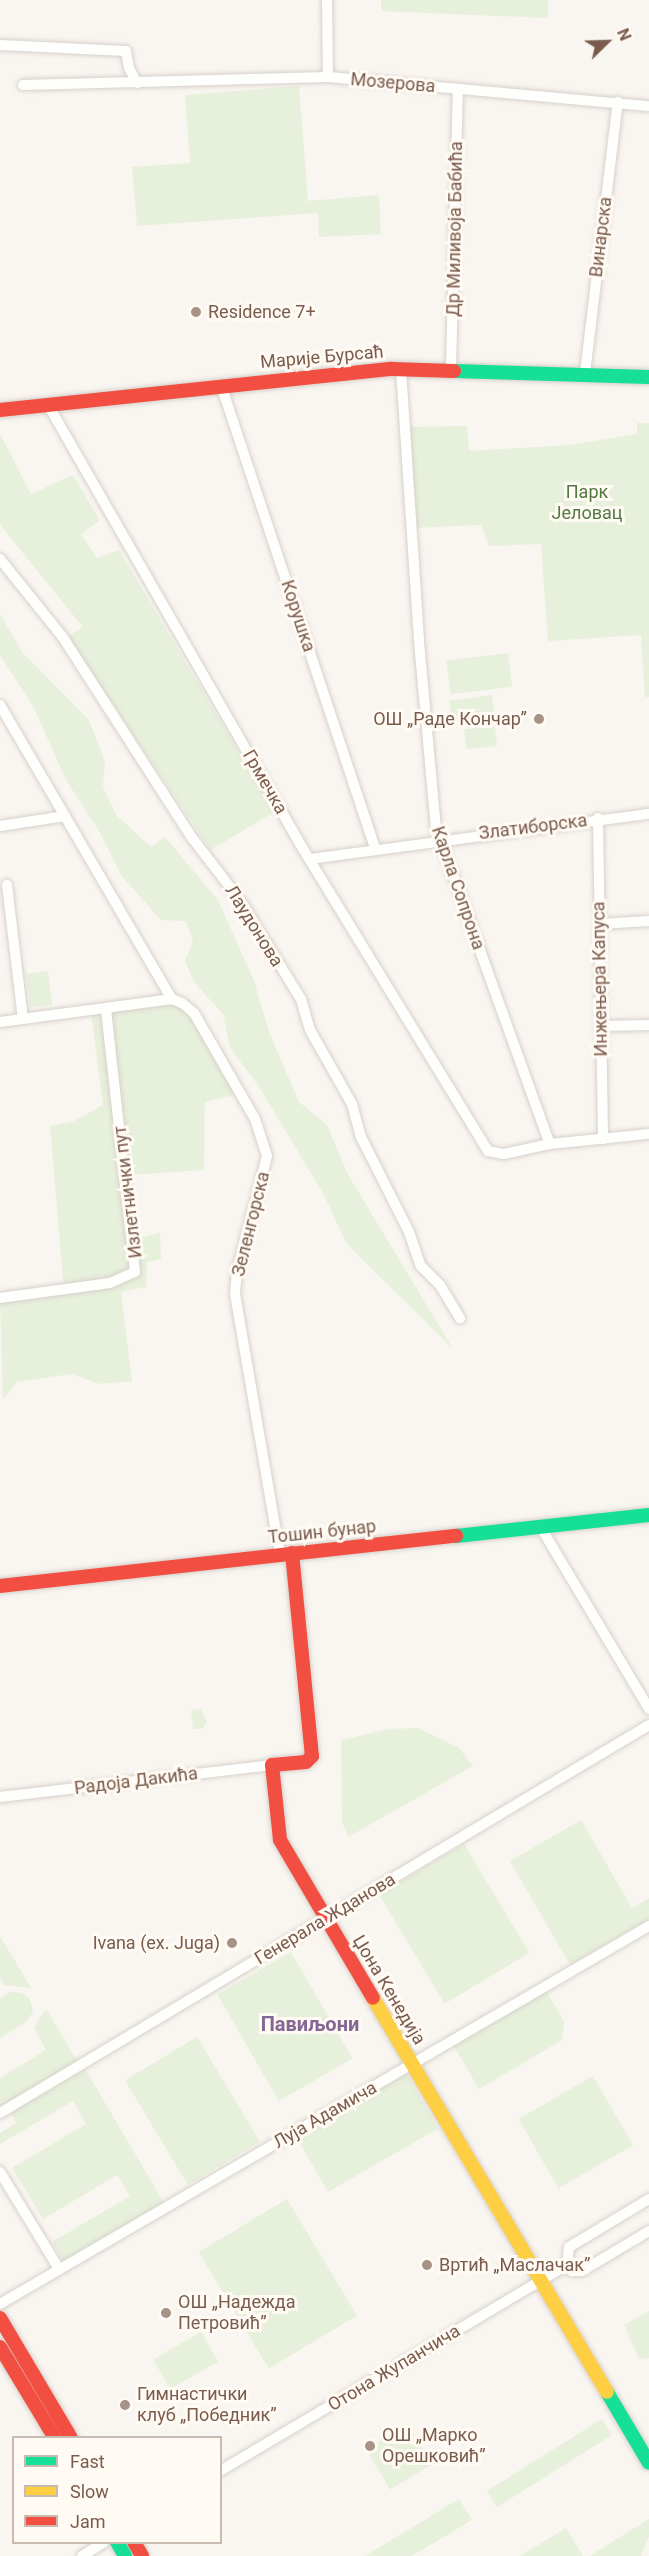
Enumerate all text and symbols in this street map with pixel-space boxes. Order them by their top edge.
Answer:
north arrow [577,12,637,72]
text: N [613,26,635,44]
street label: Мозерова [350,69,436,97]
street label: Др Миливоја Бабића [443,141,467,317]
street label: Винарска [585,196,617,278]
place label: Residence 7+ [208,301,316,323]
marker: Residence 7+ [189,305,203,319]
street label: Марије Бурсаћ [259,341,385,373]
park label: Парк Јеловац [552,482,622,524]
street label: Корушка [276,577,320,655]
place label: ОШ „Раде Кончар” [373,708,527,730]
marker: ОШ „Раде Кончар” [532,712,546,726]
street label: Грмечка [238,746,292,818]
street label: Златиборска [478,810,588,844]
street label: Карла Сопрона [427,824,489,952]
street label: Лаудонова [220,881,288,971]
street label: Инжењера Капуса [588,901,612,1057]
street label: Излетнички пут [109,1125,147,1259]
street label: Зеленгорска [228,1169,274,1279]
street label: Тошин бунар [267,1516,377,1548]
street label: Радоја Дакића [73,1763,199,1799]
street label: Генерала Жданова [251,1869,399,1969]
street label: Џона Кенедија [348,1931,430,2049]
place label: Ivana (ex. Juga) [93,1932,220,1954]
marker: Ivana (ex. Juga) [225,1936,239,1950]
district label: Павиљони [261,2012,359,2036]
street label: Луја Адамича [270,2077,380,2153]
place label: Вртић „Маслачак” [439,2254,590,2276]
marker: Вртић „Маслачак” [420,2258,434,2272]
place label: ОШ „Надежда Петровић” [178,2292,295,2334]
marker: ОШ „Надежда Петровић” [159,2306,173,2320]
street label: Отона Жупанчича [324,2320,464,2416]
place label: Гимнастички клуб „Победник” [137,2384,277,2426]
marker: Гимнастички клуб „Победник” [118,2398,132,2412]
place label: ОШ „Марко Орешковић” [382,2425,486,2468]
legend [12,2436,222,2544]
marker: ОШ „Марко Орешковић” [363,2439,377,2453]
text: Fast [70,2451,105,2472]
text: Slow [70,2481,109,2502]
text: Jam [70,2511,106,2532]

